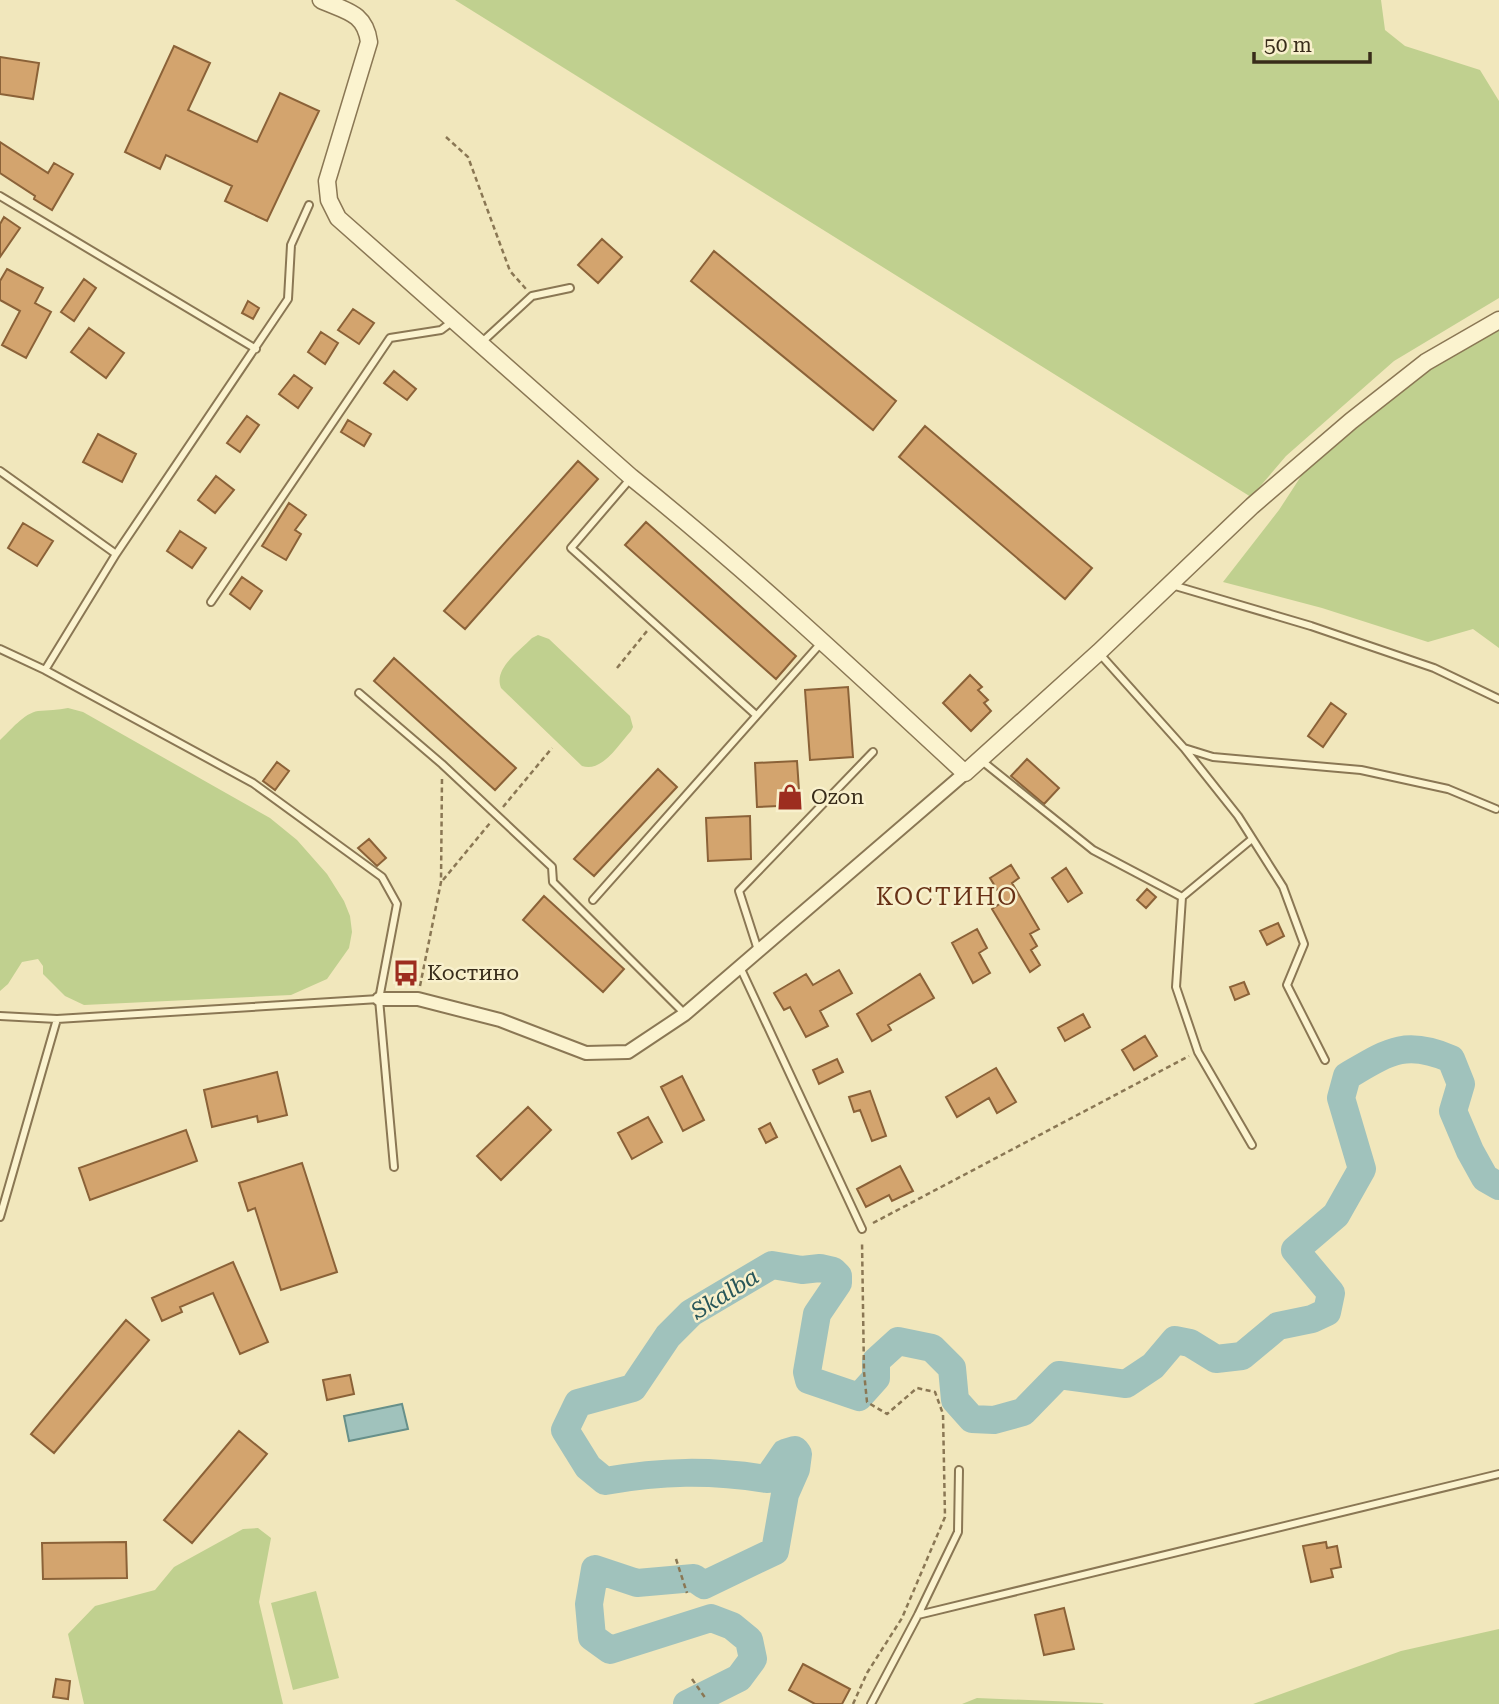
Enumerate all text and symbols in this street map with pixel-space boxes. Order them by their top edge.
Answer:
scale bar [1254,21,1370,65]
text: 50 m [1264,33,1312,57]
shop icon: Ozon [775,782,805,812]
place label: Ozon [811,785,864,809]
district label: КОСТИНО [876,883,1018,911]
bus stop icon: Костино [391,958,421,988]
place label: Костино [427,961,519,985]
water label: Skalba [685,1263,764,1326]

